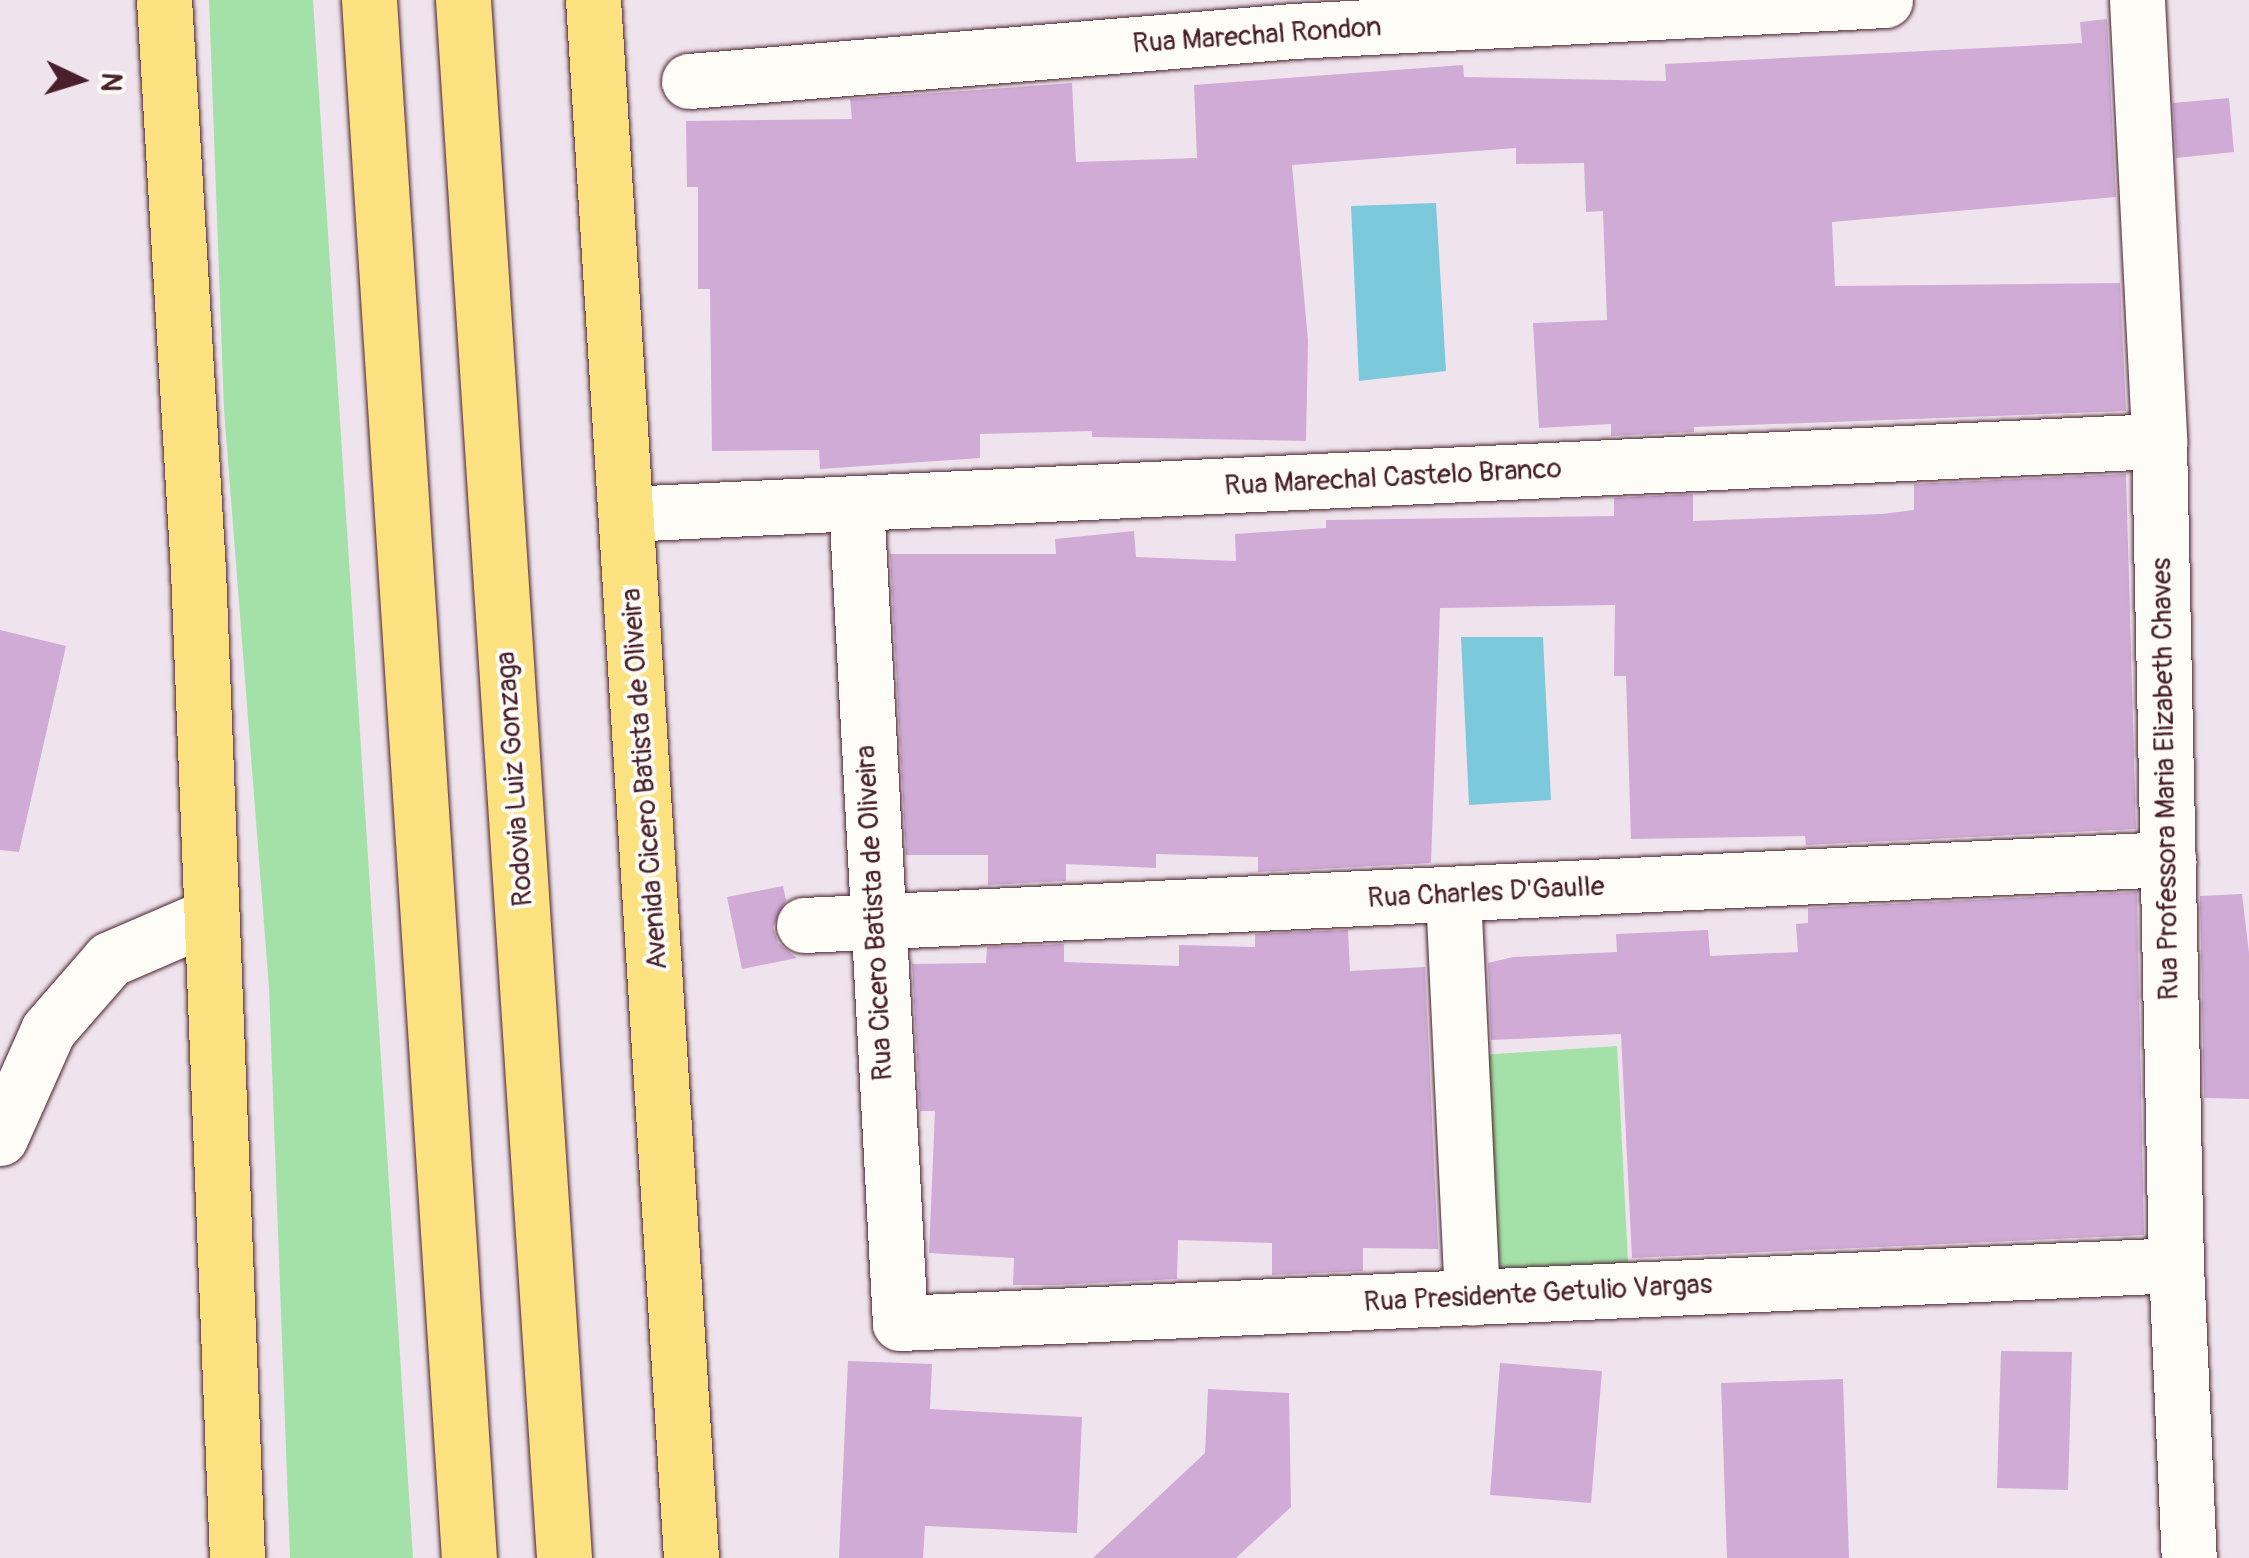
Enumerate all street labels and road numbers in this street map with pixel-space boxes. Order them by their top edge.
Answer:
street label: Rua Marechal Rondon [1131,11,1383,61]
street label: Rua Marechal Castelo Branco [1223,452,1563,504]
street label: Rua Professora Maria Elizabeth Chaves [2145,557,2187,1001]
street label: Avenida Cicero Batista de Oliveira [615,587,675,971]
street label: Rodovia Luiz Gonzaga [489,650,541,908]
street label: Rua Cicero Batista de Oliveira [849,744,901,1082]
street label: Rua Charles D'Gaulle [1367,870,1605,916]
street label: Rua Presidente Getulio Vargas [1363,1268,1713,1320]

